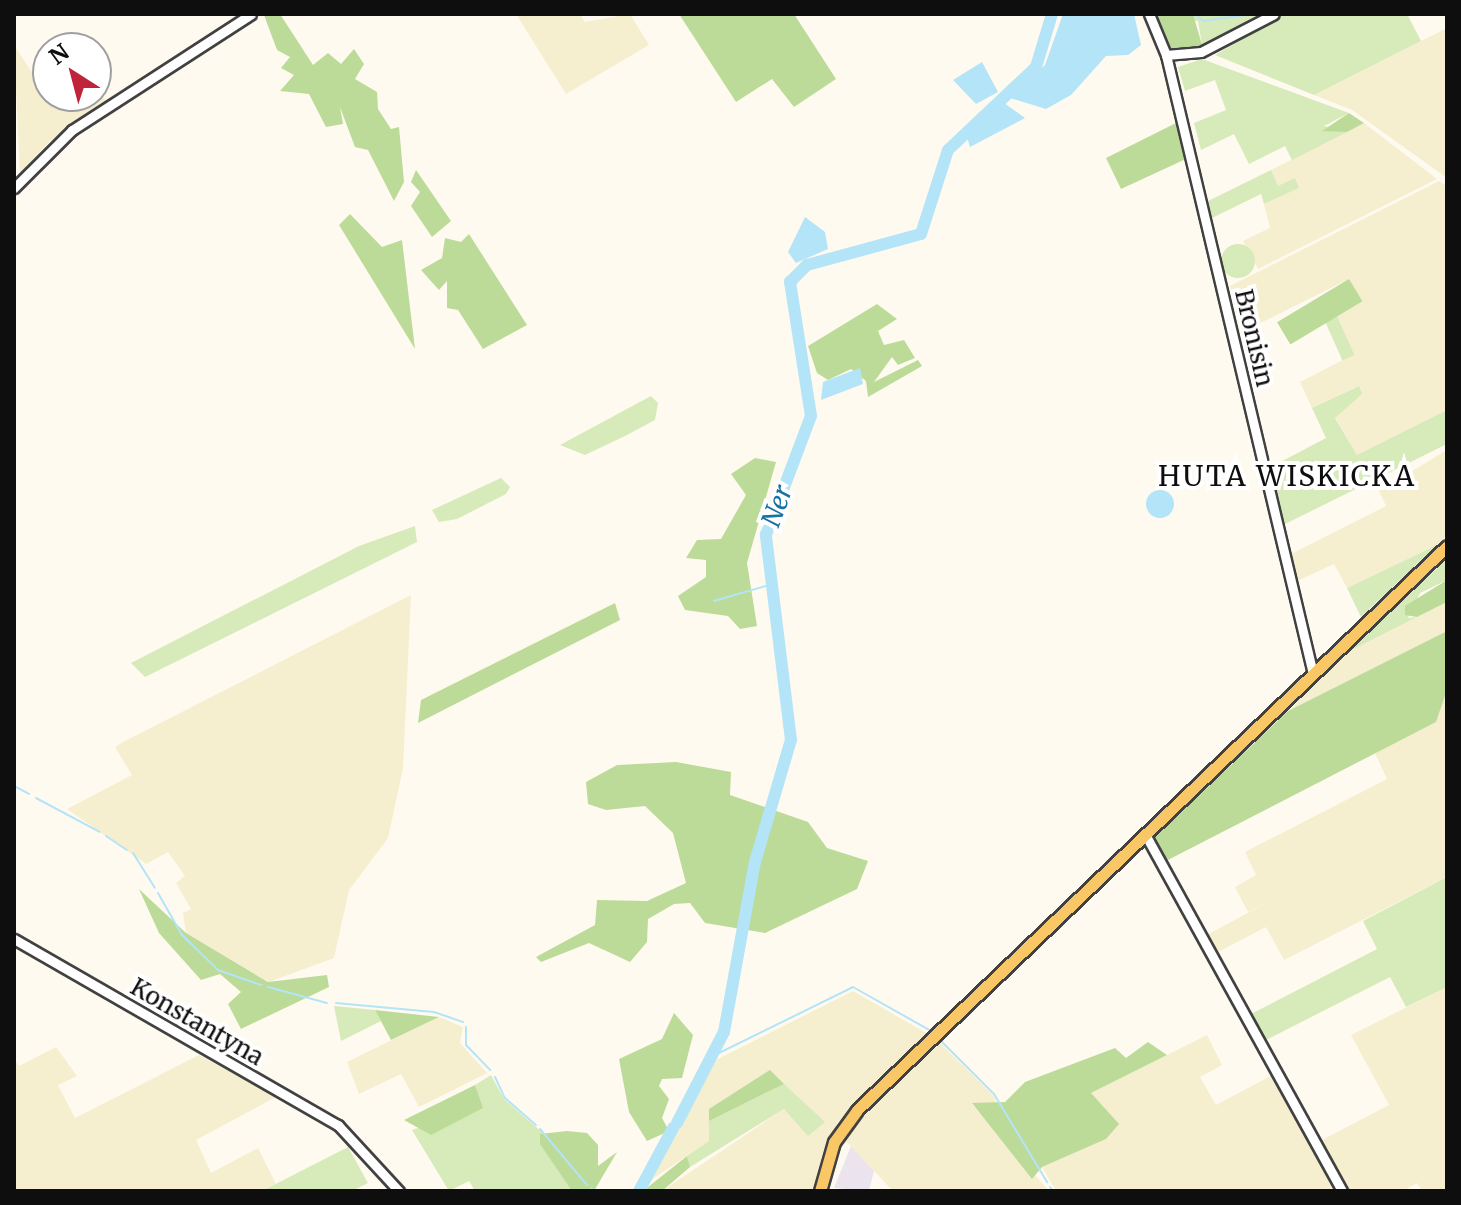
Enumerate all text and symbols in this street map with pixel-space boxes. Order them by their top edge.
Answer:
north arrow [32,32,112,112]
text: N [44,38,74,71]
street label: Bronisin [1229,287,1279,389]
district label: HUTA WISKICKA [1158,459,1416,493]
water label: Ner [755,481,799,531]
street label: Konstantyna [125,972,269,1072]

